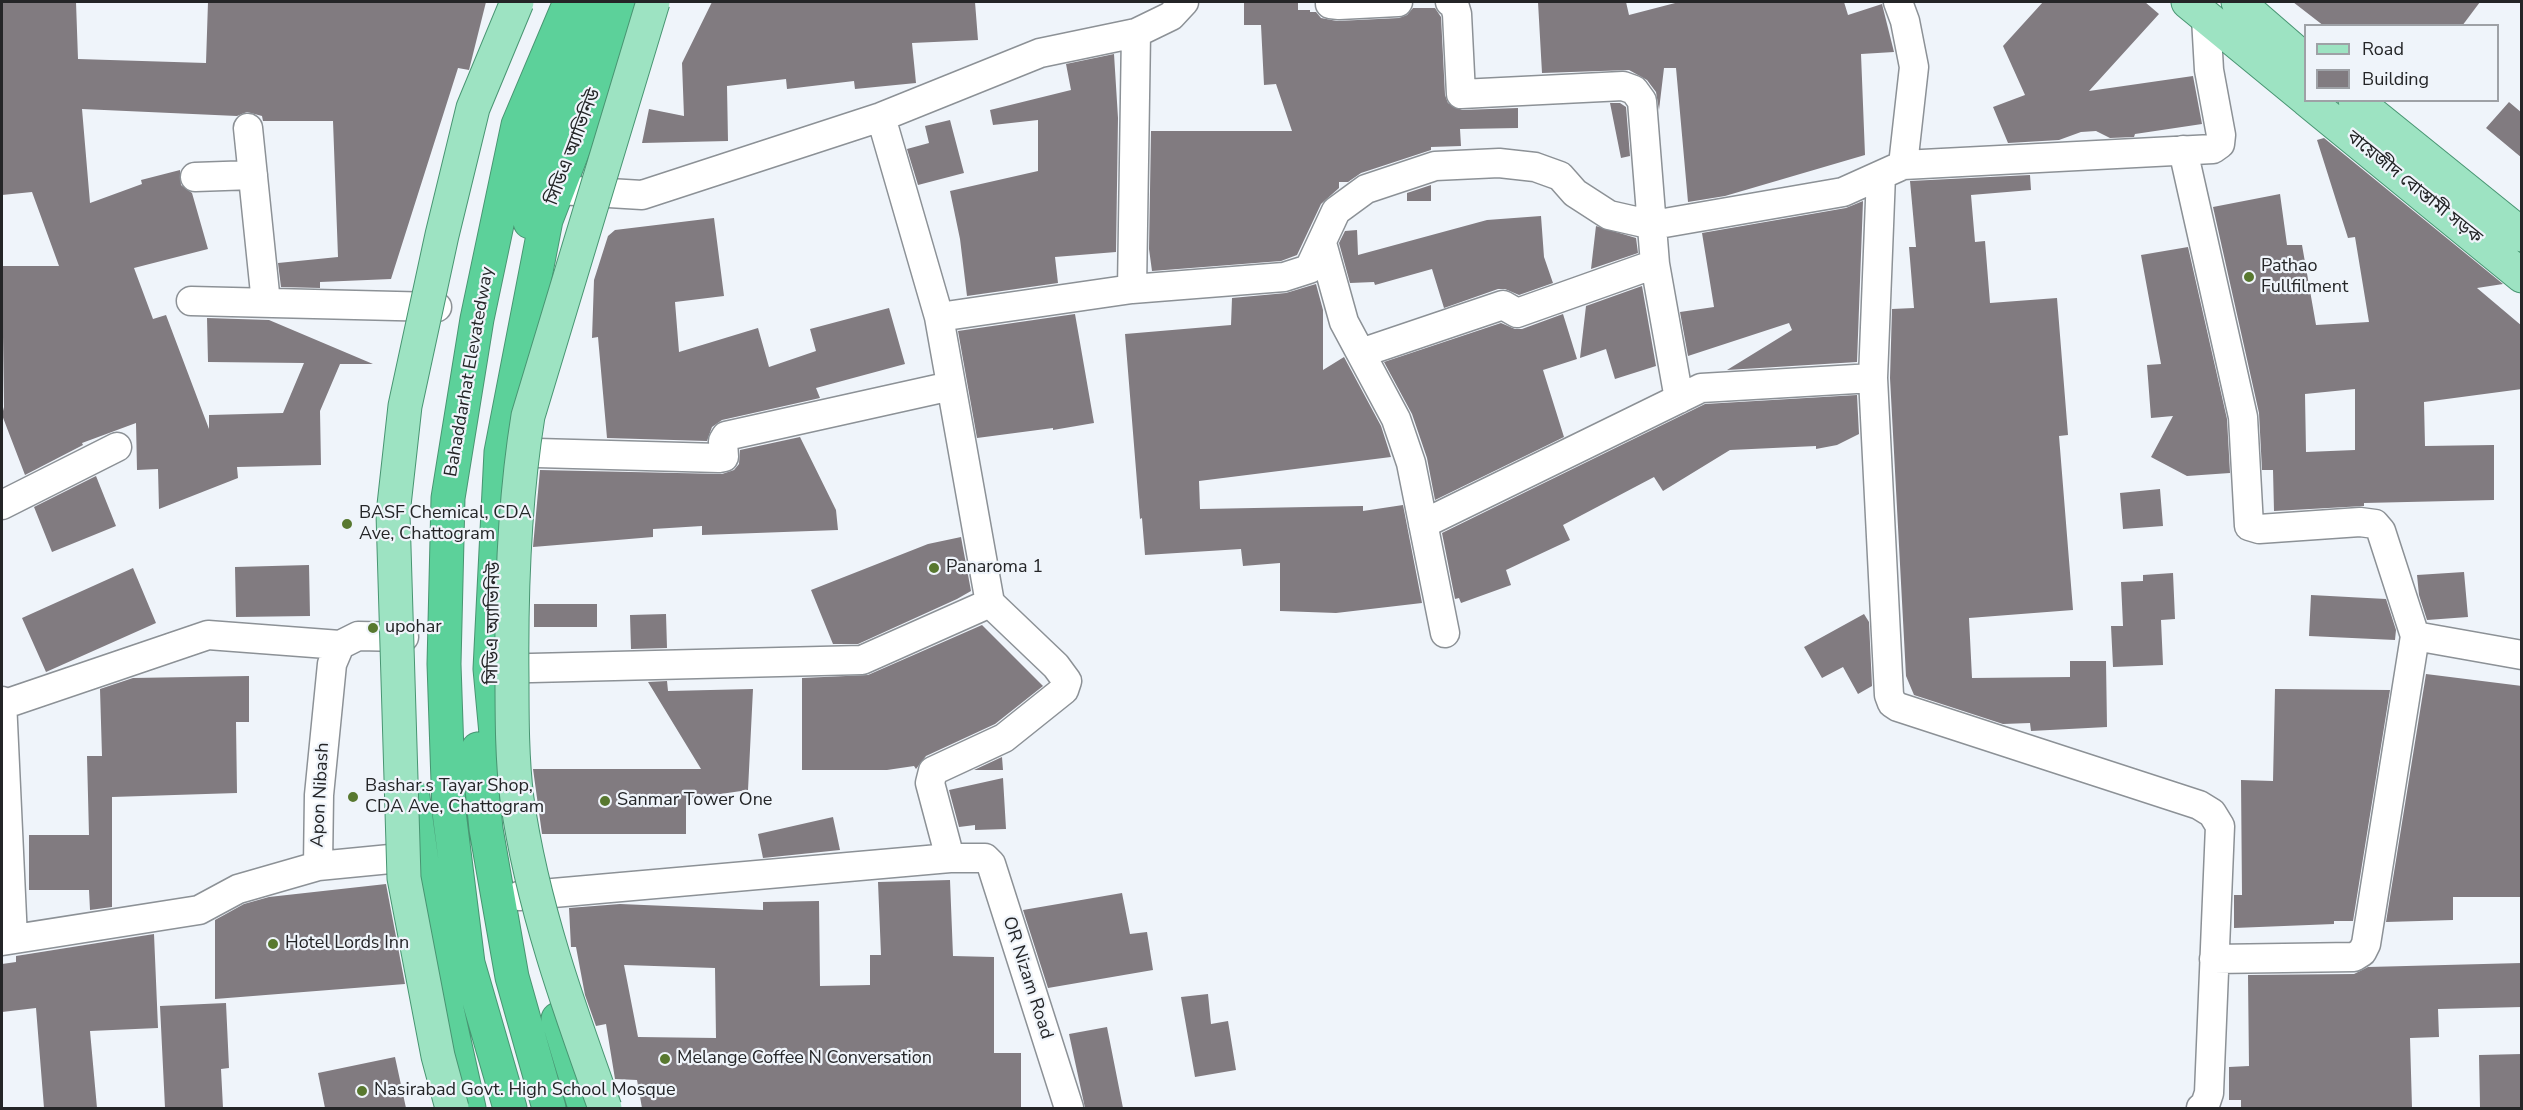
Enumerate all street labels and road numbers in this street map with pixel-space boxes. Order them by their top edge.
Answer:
street label: সিডিএ অ্যাভিনিউ [542,86,606,208]
street label: বায়েজীদ বোস্তামী সড়ক [2342,127,2486,249]
street label: Bahaddarhat Elevatedway [441,265,499,479]
street label: সিডিএ অ্যাভিনিউ [482,561,506,685]
street label: Apon Nibash [307,742,335,848]
street label: OR Nizam Road [997,914,1057,1042]

